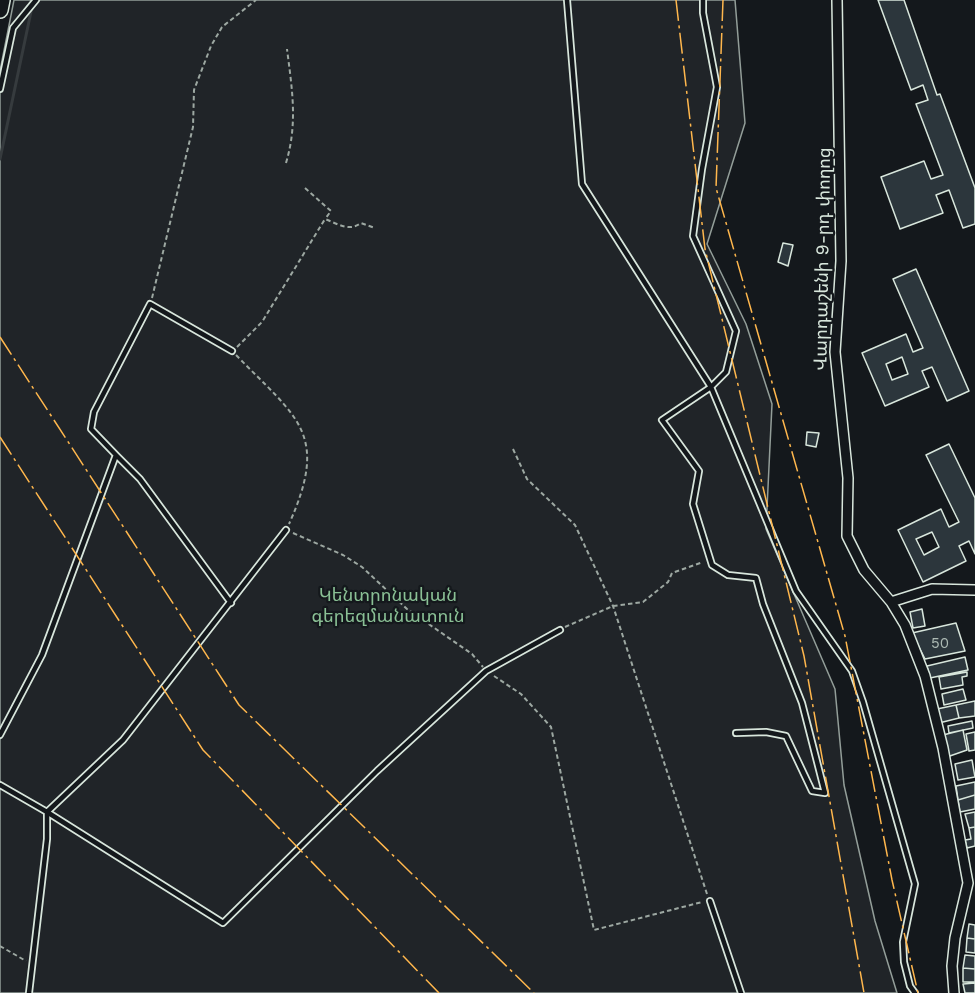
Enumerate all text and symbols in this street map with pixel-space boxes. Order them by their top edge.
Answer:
street label: Վարդաշենի 9-րդ փողոց [810,147,836,371]
park label: Կենտրոնական գերեզմանատուն [311,585,465,628]
house number: 50 [931,635,949,653]

